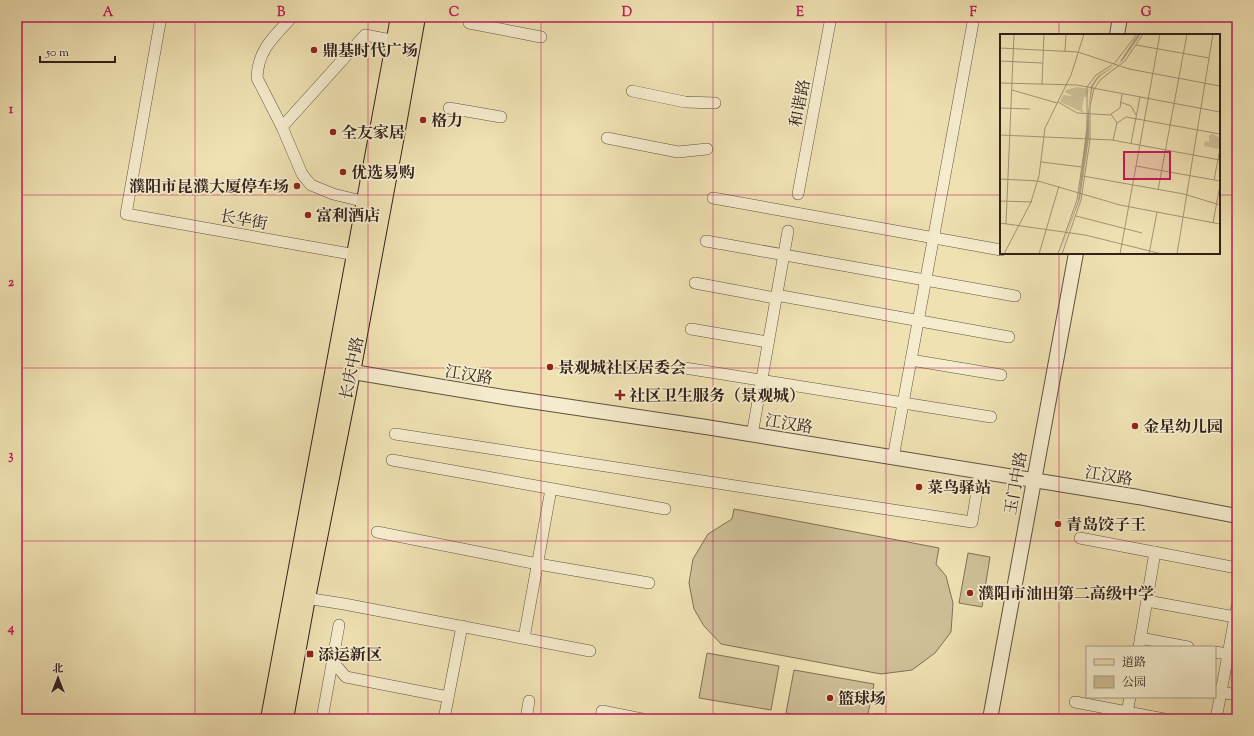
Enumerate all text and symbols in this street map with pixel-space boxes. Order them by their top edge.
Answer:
text: A [103,4,114,22]
text: B [277,4,286,22]
text: C [449,4,459,22]
text: D [622,4,632,22]
text: E [796,4,804,22]
text: F [969,4,977,22]
text: G [1141,4,1152,22]
inset map [1000,34,1220,254]
scale bar [40,38,115,64]
place label: 鼎基时代广场 [322,41,418,64]
text: 50 m [45,44,69,62]
marker: 鼎基时代广场 [309,45,319,55]
street label: 和谐路 [786,78,817,129]
text: 1 [9,101,14,119]
place label: 格力 [431,111,463,134]
marker: 格力 [418,115,428,125]
place label: 全友家居 [341,123,405,146]
marker: 全友家居 [328,127,338,137]
place label: 优选易购 [351,163,415,186]
marker: 优选易购 [338,167,348,177]
place label: 濮阳市昆濮大厦停车场 [129,177,289,200]
marker: 濮阳市昆濮大厦停车场 [292,181,302,191]
street label: 长华街 [218,206,269,237]
place label: 富利酒店 [316,206,380,229]
marker: 富利酒店 [303,210,313,220]
text: 2 [8,274,15,292]
street label: 长庆中路 [336,335,371,402]
place label: 景观城社区居委会 [558,358,686,381]
street label: 江汉路 [443,361,494,392]
marker: 景观城社区居委会 [545,362,555,372]
place label: 社区卫生服务（景观城） [629,386,805,409]
marker: 社区卫生服务（景观城） [614,389,626,401]
street label: 江汉路 [763,410,814,441]
place label: 金星幼儿园 [1143,417,1223,440]
marker: 金星幼儿园 [1130,421,1140,431]
text: 3 [8,447,14,465]
street label: 玉门中路 [1001,450,1034,517]
street label: 江汉路 [1083,462,1134,493]
place label: 菜鸟驿站 [927,478,991,501]
marker: 菜鸟驿站 [914,482,924,492]
place label: 青岛饺子王 [1066,515,1146,538]
marker: 青岛饺子王 [1053,519,1063,529]
place label: 濮阳市油田第二高级中学 [978,584,1154,607]
marker: 濮阳市油田第二高级中学 [965,588,975,598]
text: 4 [7,620,15,638]
place label: 添运新区 [318,645,382,668]
legend [1086,646,1216,698]
marker: 添运新区 [305,649,315,659]
text: 道路 [1122,654,1146,672]
north arrow [38,658,78,698]
text: 北 [53,661,64,677]
text: 公园 [1122,674,1146,692]
place label: 篮球场 [838,689,886,712]
marker: 篮球场 [825,693,835,703]

